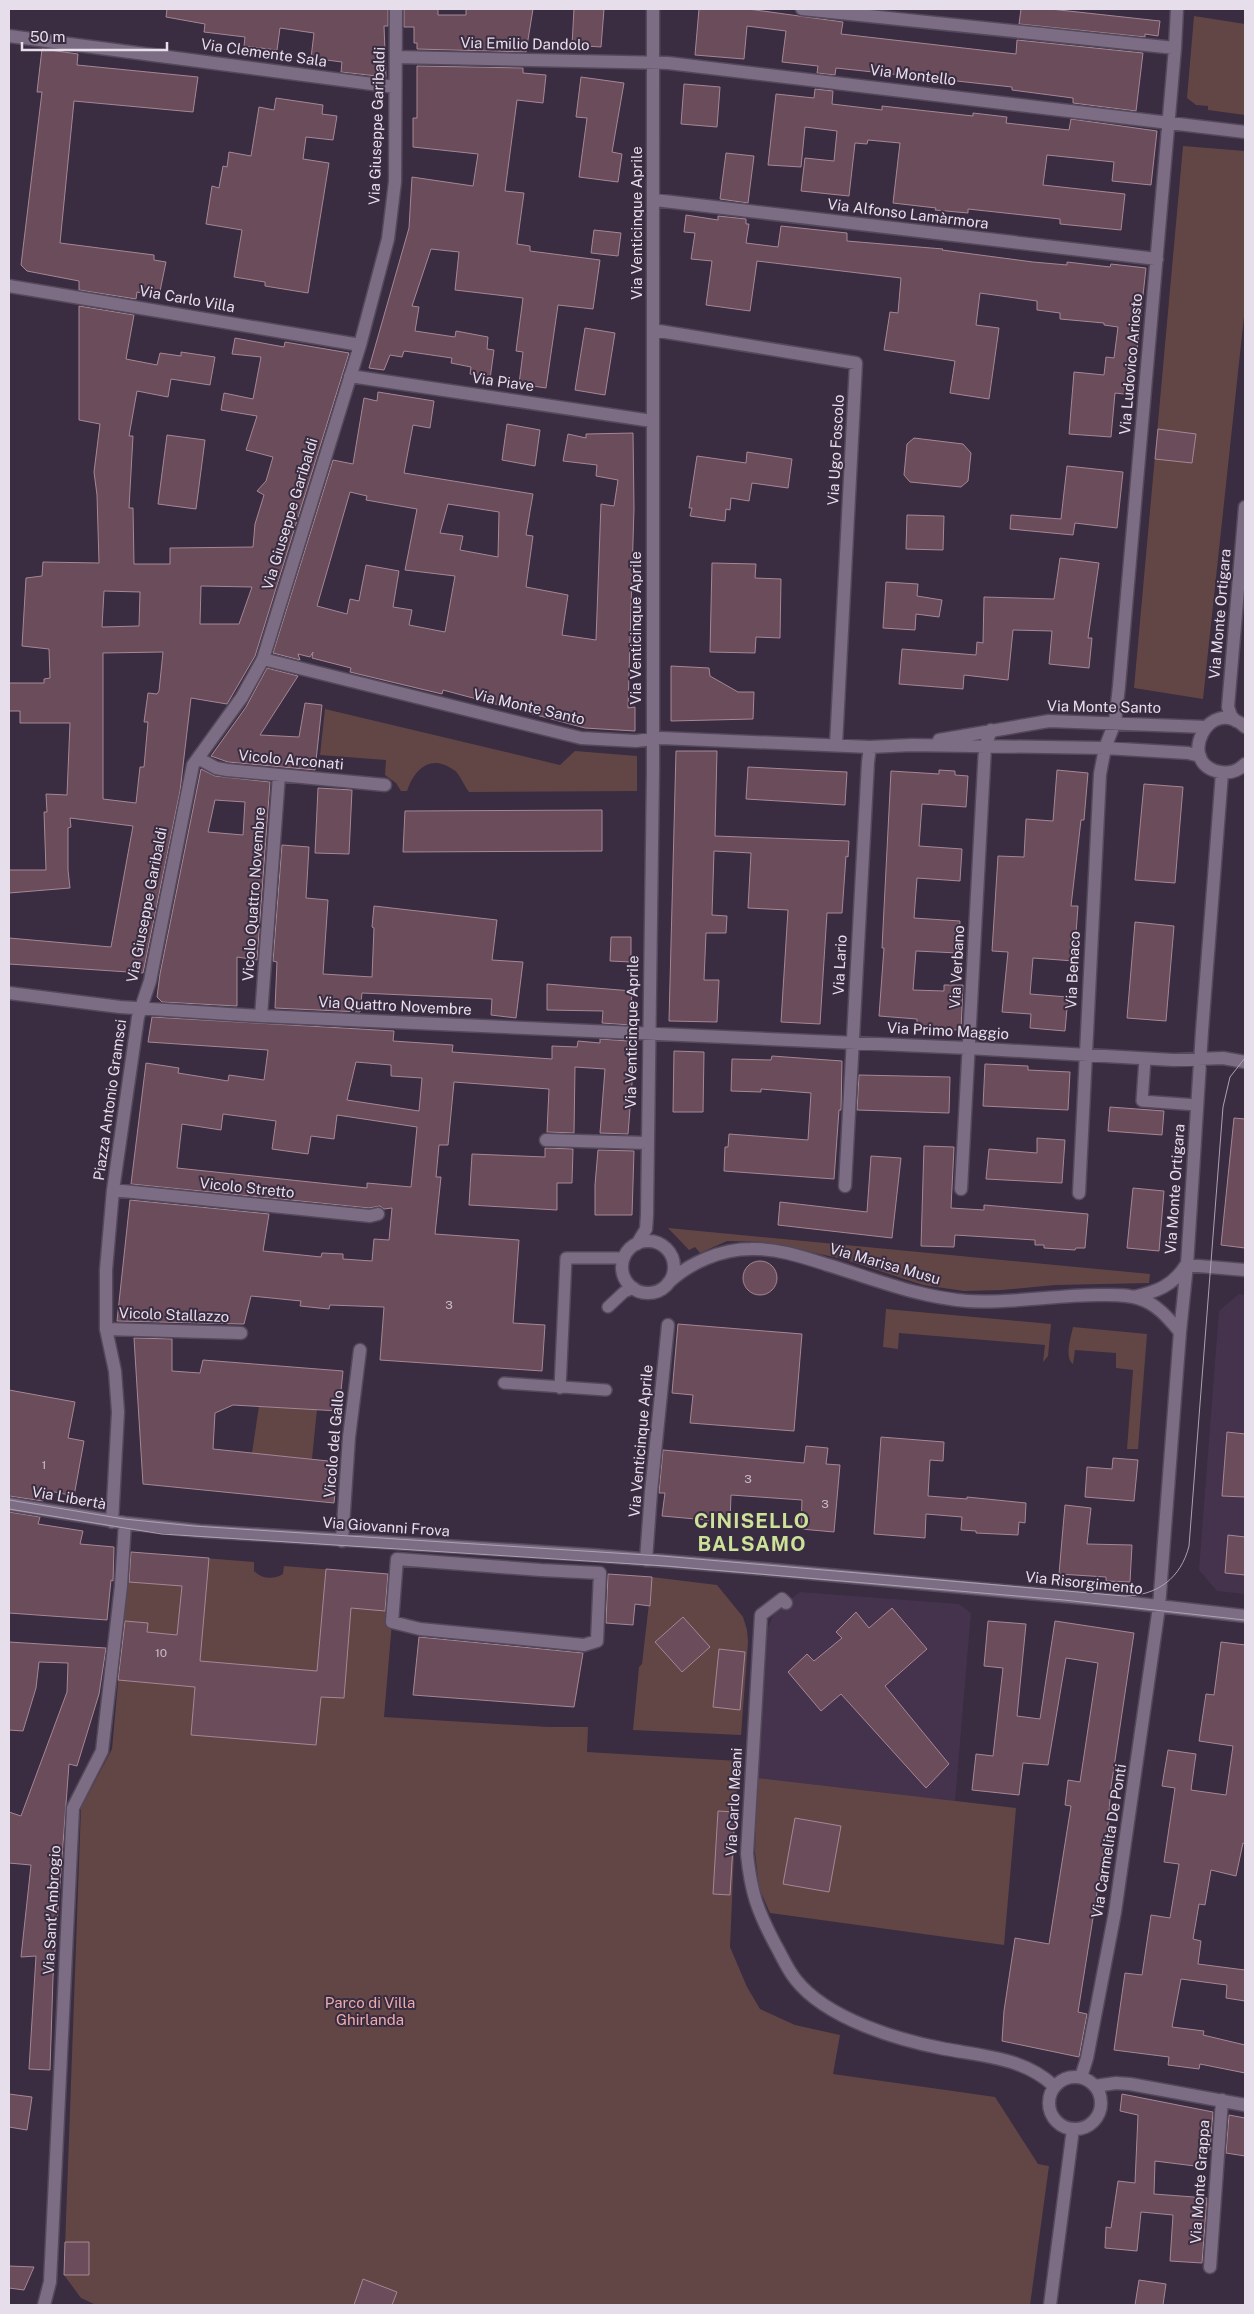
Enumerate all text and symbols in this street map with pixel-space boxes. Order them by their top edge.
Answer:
scale bar [22,20,168,52]
text: 50 m [30,28,65,45]
street label: Via Emilio Dandolo [460,34,590,53]
street label: Via Clemente Sala [200,35,328,70]
street label: Via Giuseppe Garibaldi [365,47,388,205]
street label: Via Montello [869,61,957,88]
street label: Via Venticinque Aprile [628,146,645,300]
street label: Via Alfonso Lamàrmora [826,195,990,232]
street label: Via Carlo Villa [138,282,236,315]
street label: Via Ludovico Ariosto [1116,292,1145,435]
street label: Via Piave [471,369,535,394]
street label: Via Ugo Foscolo [824,394,847,506]
street label: Via Giuseppe Garibaldi [258,436,321,592]
street label: Via Monte Ortigara [1205,548,1234,680]
street label: Via Venticinque Aprile [627,551,644,705]
street label: Via Monte Santo [472,685,587,728]
street label: Via Monte Santo [1047,697,1161,716]
street label: Vicolo Arconati [238,746,344,773]
street label: Vicolo Quattro Novembre [239,806,268,982]
street label: Via Giuseppe Garibaldi [123,826,170,984]
street label: Via Verbano [946,925,967,1009]
street label: Via Benaco [1062,931,1083,1009]
street label: Via Lario [829,934,850,996]
street label: Via Venticinque Aprile [622,955,641,1109]
street label: Via Quattro Novembre [318,993,472,1018]
street label: Piazza Antonio Gramsci [90,1018,129,1182]
street label: Via Primo Maggio [887,1019,1009,1042]
street label: Via Monte Ortigara [1161,1123,1188,1255]
street label: Vicolo Stretto [199,1174,295,1201]
street label: Via Marisa Musu [828,1240,943,1287]
house number: 3 [445,1298,453,1312]
street label: Vicolo Stallazzo [119,1304,230,1325]
street label: Via Venticinque Aprile [625,1364,656,1518]
street label: Vicolo del Gallo [320,1389,347,1499]
house number: 1 [42,1458,46,1472]
house number: 3 [744,1472,752,1486]
street label: Via Libertà [30,1483,108,1512]
house number: 3 [821,1497,829,1511]
district label: CINISELLO BALSAMO [694,1509,810,1556]
street label: Via Giovanni Frova [322,1514,450,1539]
street label: Via Risorgimento [1024,1568,1144,1597]
house number: 10 [155,1646,167,1660]
street label: Via Carlo Meani [722,1747,745,1857]
street label: Via Carmelita De Ponti [1088,1763,1129,1919]
street label: Via Sant'Ambrogio [40,1845,63,1975]
park label: Parco di Villa Ghirlanda [325,1994,415,2028]
street label: Via Monte Grappa [1187,2119,1212,2245]

